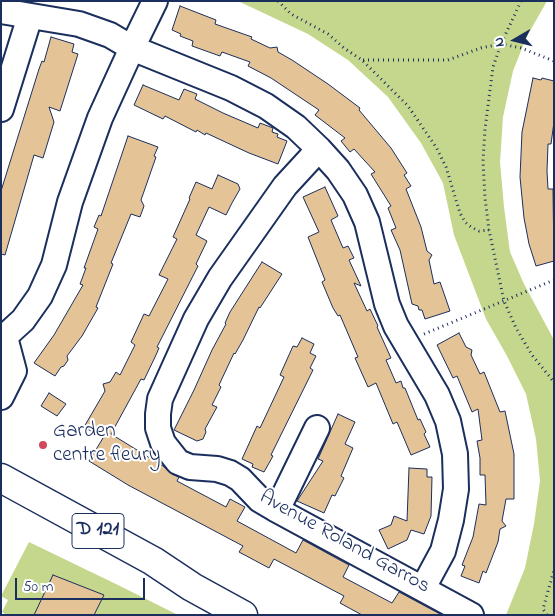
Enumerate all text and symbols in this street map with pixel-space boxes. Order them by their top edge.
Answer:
north arrow [490,15,540,65]
text: N [489,36,511,48]
place label: Garden centre fleury [53,420,160,470]
marker: Garden centre fleury [37,439,49,451]
street label: Avenue Roland Garros [254,486,434,600]
road number: D 121 [72,514,124,548]
scale bar [18,568,148,600]
text: 50 m [23,576,53,598]

